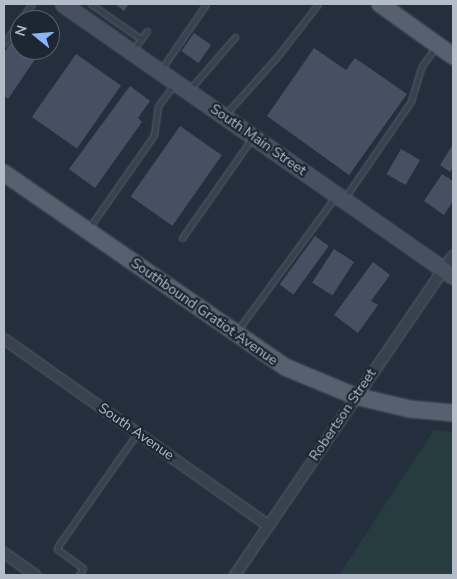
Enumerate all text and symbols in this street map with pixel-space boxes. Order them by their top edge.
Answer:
north arrow [10,10,60,60]
text: N [11,23,32,39]
street label: South Main Street [207,101,309,179]
street label: Southbound Gratiot Avenue [127,255,281,369]
street label: Robertson Street [306,366,380,464]
street label: South Avenue [95,400,177,464]

